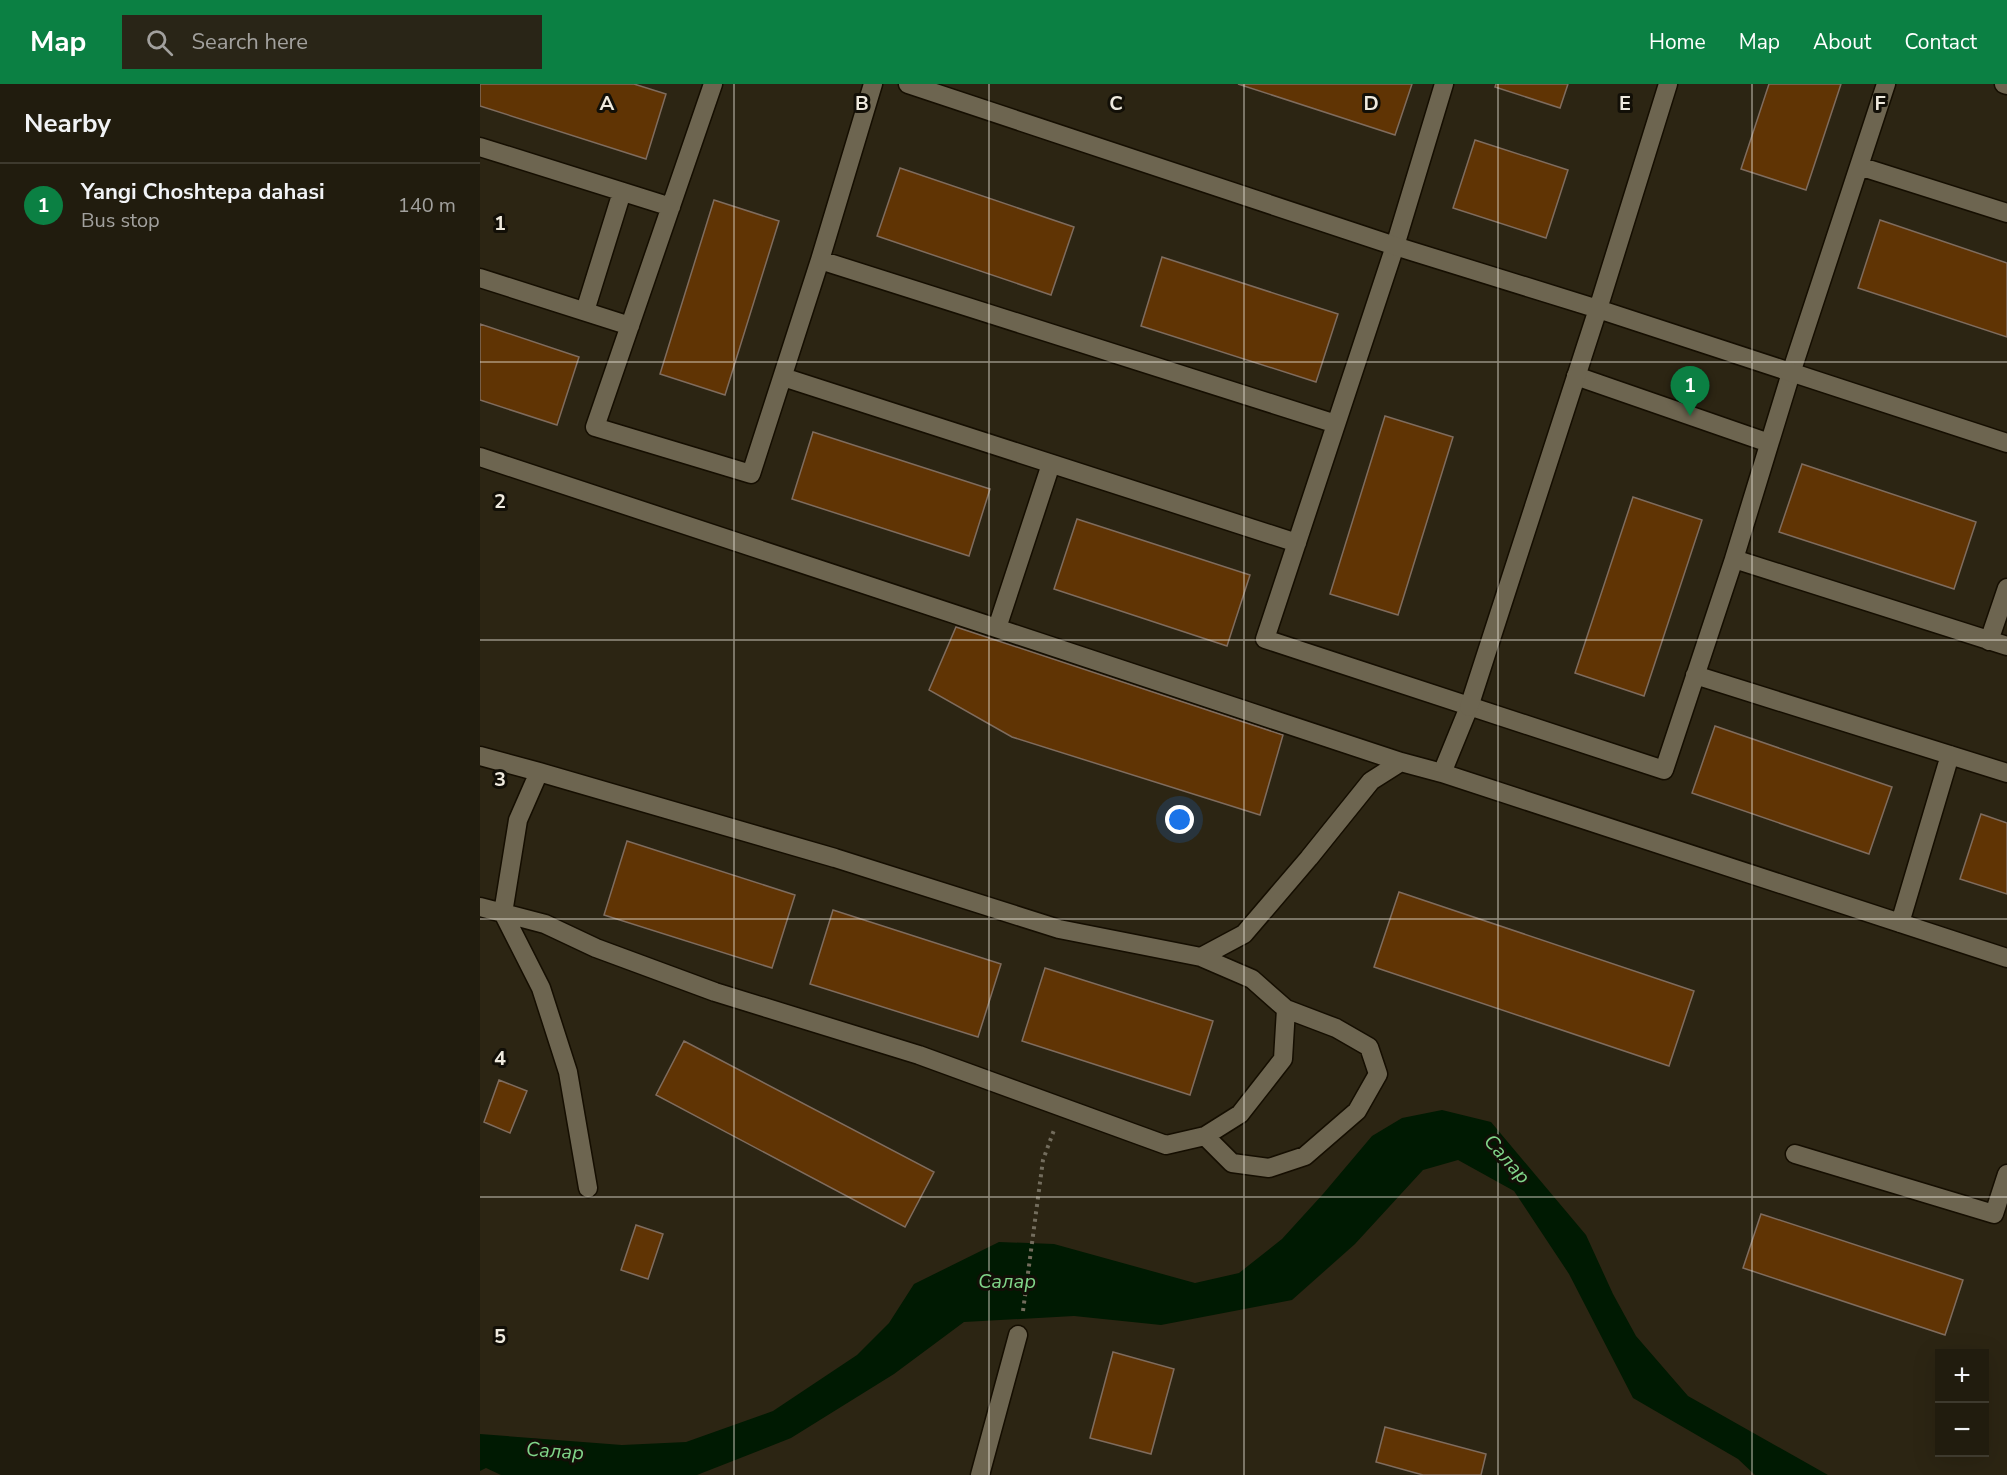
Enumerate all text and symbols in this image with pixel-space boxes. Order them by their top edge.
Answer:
search box [122,15,542,69]
text: Map [30,23,86,61]
icon: search [143,26,176,59]
text: Search here [191,27,308,57]
text: Home [1649,28,1706,56]
text: Map [1739,28,1780,56]
text: About [1813,28,1871,56]
text: Contact [1904,28,1977,56]
text: A [600,90,615,117]
text: B [855,90,869,117]
text: C [1109,90,1123,117]
text: D [1363,90,1379,117]
text: E [1619,90,1631,117]
text: F [1874,90,1886,117]
text: Nearby [24,106,111,141]
text: Yangi Choshtepa dahasi [81,177,325,207]
text: 1 [38,192,50,219]
text: 140 m [398,192,456,219]
text: Bus stop [81,207,160,234]
text: 1 [494,210,506,237]
pin: 1 [1670,366,1710,416]
text: 2 [494,488,506,515]
text: 3 [494,766,506,793]
your location [1165,805,1194,834]
text: 4 [494,1045,506,1072]
water label: Салар [1478,1128,1536,1190]
water label: Салар [978,1268,1036,1295]
text: 5 [494,1323,506,1350]
map controls [1935,1349,1989,1457]
button: + [1935,1349,1989,1403]
button: − [1935,1403,1989,1457]
water label: Салар [525,1436,585,1466]

